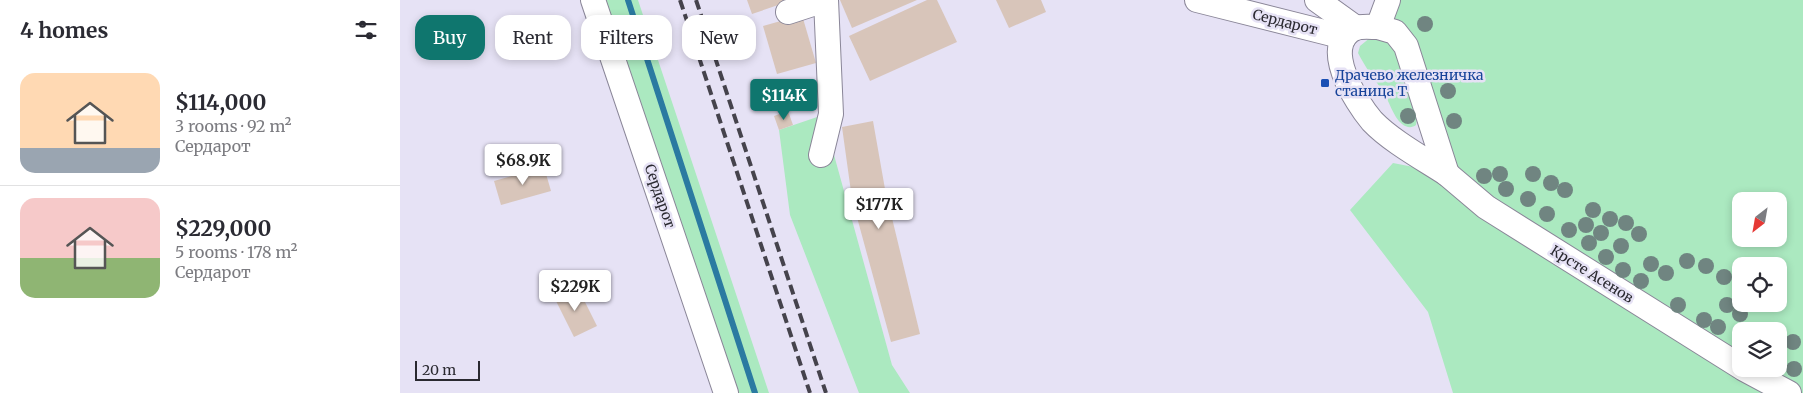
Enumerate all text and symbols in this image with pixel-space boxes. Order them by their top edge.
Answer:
street label: Сердарот [1251,5,1320,39]
chip: Buy [415,15,485,60]
chip: Rent [495,15,571,60]
chip: Filters [581,15,672,60]
chip: New [682,15,756,60]
icon: filters [352,16,380,44]
text: 4 homes [20,17,108,44]
place label: Драчево железничка станица Т [1335,66,1484,100]
marker: Драчево железничка станица Т [1319,77,1331,89]
pin: $114K [749,78,819,121]
text: $114K [761,85,807,105]
text: $114,000 [175,89,267,116]
icon: home [60,93,120,153]
text: 3 rooms · 92 m² [175,116,291,136]
text: Сердарот [175,136,251,156]
pin: $68.9K [482,144,564,186]
text: $68.9K [496,150,550,170]
street label: Сердарот [641,162,679,231]
pin: $177K [844,188,914,230]
north arrow [1732,192,1788,248]
map controls [1732,192,1787,377]
text: $177K [855,194,903,214]
text: $229,000 [175,215,271,242]
icon: home [60,218,120,278]
street label: Крсте Асенов [1547,241,1637,307]
text: 5 rooms · 178 m² [175,242,297,262]
button: locate [1732,257,1787,312]
text: Сердарот [175,262,251,282]
pin: $229K [540,270,610,312]
text: $229K [550,276,600,296]
button: layers [1732,322,1787,377]
scale bar [415,358,480,381]
text: 20 m [422,361,456,379]

